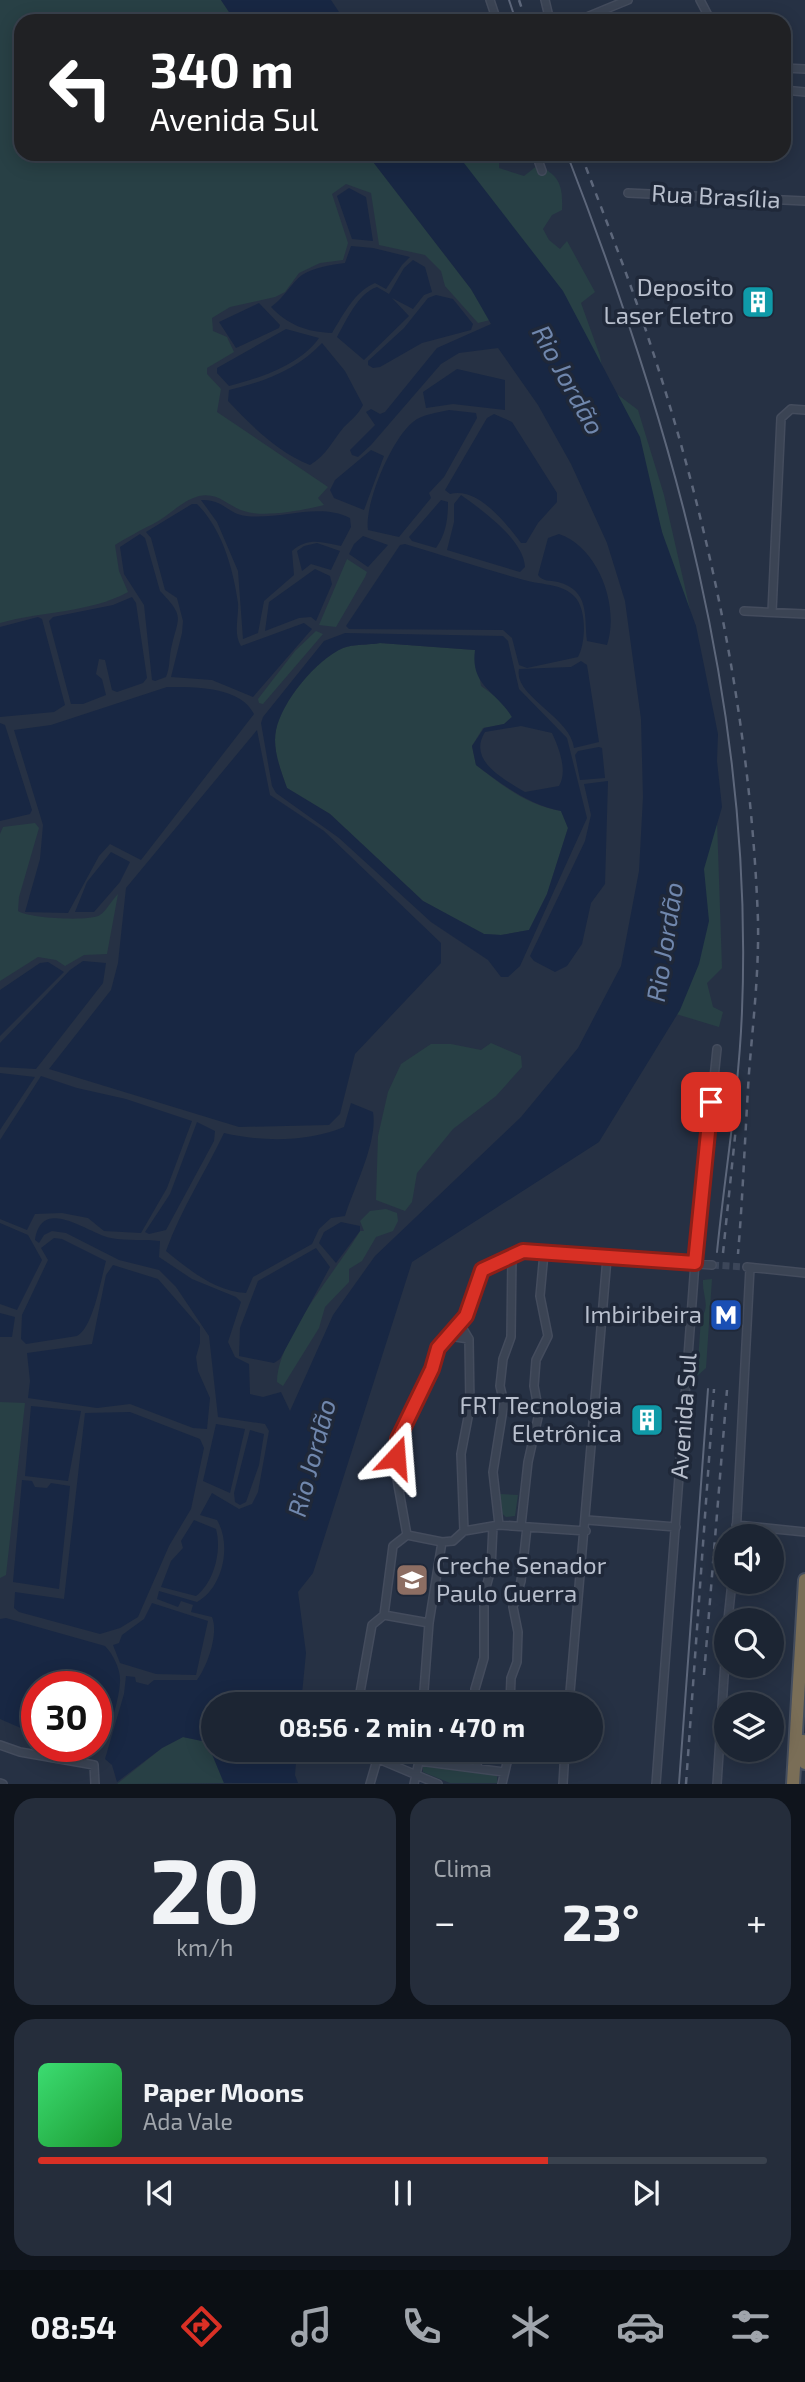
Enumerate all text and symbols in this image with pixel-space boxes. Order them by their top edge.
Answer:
text: 340 m [150,39,294,98]
icon: left [35,42,126,133]
text: Avenida Sul [150,99,318,137]
street label: Rua Brasília [651,178,781,213]
place label: Deposito Laser Eletro [603,272,734,329]
building icon: Deposito Laser Eletro [739,283,777,321]
water label: Rio Jordão [527,319,612,439]
water label: Rio Jordão [639,880,688,1004]
pin [681,1072,741,1132]
icon: arrive [692,1083,730,1121]
metro station icon: Imbiribeira [707,1296,745,1334]
place label: Imbiribeira [584,1299,702,1328]
street label: Avenida Sul [664,1352,701,1480]
place label: FRT Tecnologia Eletrônica [460,1390,622,1447]
water label: Rio Jordão [280,1395,341,1520]
building icon: FRT Tecnologia Eletrônica [628,1401,666,1439]
position arrow [359,1420,433,1494]
map controls [714,1524,784,1762]
button: sound [714,1524,784,1594]
place label: Creche Senador Paulo Guerra [436,1550,607,1607]
school or university icon: Creche Senador Paulo Guerra [393,1561,431,1599]
button: search [714,1608,784,1678]
speed limit sign: 30 [21,1671,112,1762]
button: layers [714,1692,784,1762]
text: 08:56 · 2 min · 470 m [279,1711,525,1742]
text: 20 [150,1833,260,1942]
text: Clima [434,1854,492,1882]
text: 23° [562,1889,640,1951]
text: − [434,1898,456,1944]
text: + [746,1898,767,1944]
text: km/h [176,1933,233,1961]
text: Paper Moons [143,2076,304,2107]
text: Ada Vale [143,2107,233,2135]
icon: previous [141,2174,179,2212]
icon: pause [384,2174,422,2212]
icon: next [627,2174,665,2212]
icon: directions [177,2302,226,2351]
icon: music [287,2302,336,2351]
icon: phone [397,2302,446,2351]
icon: climate [506,2302,555,2351]
icon: car [616,2302,665,2351]
icon: filters [726,2302,775,2351]
text: 08:54 [30,2307,117,2345]

